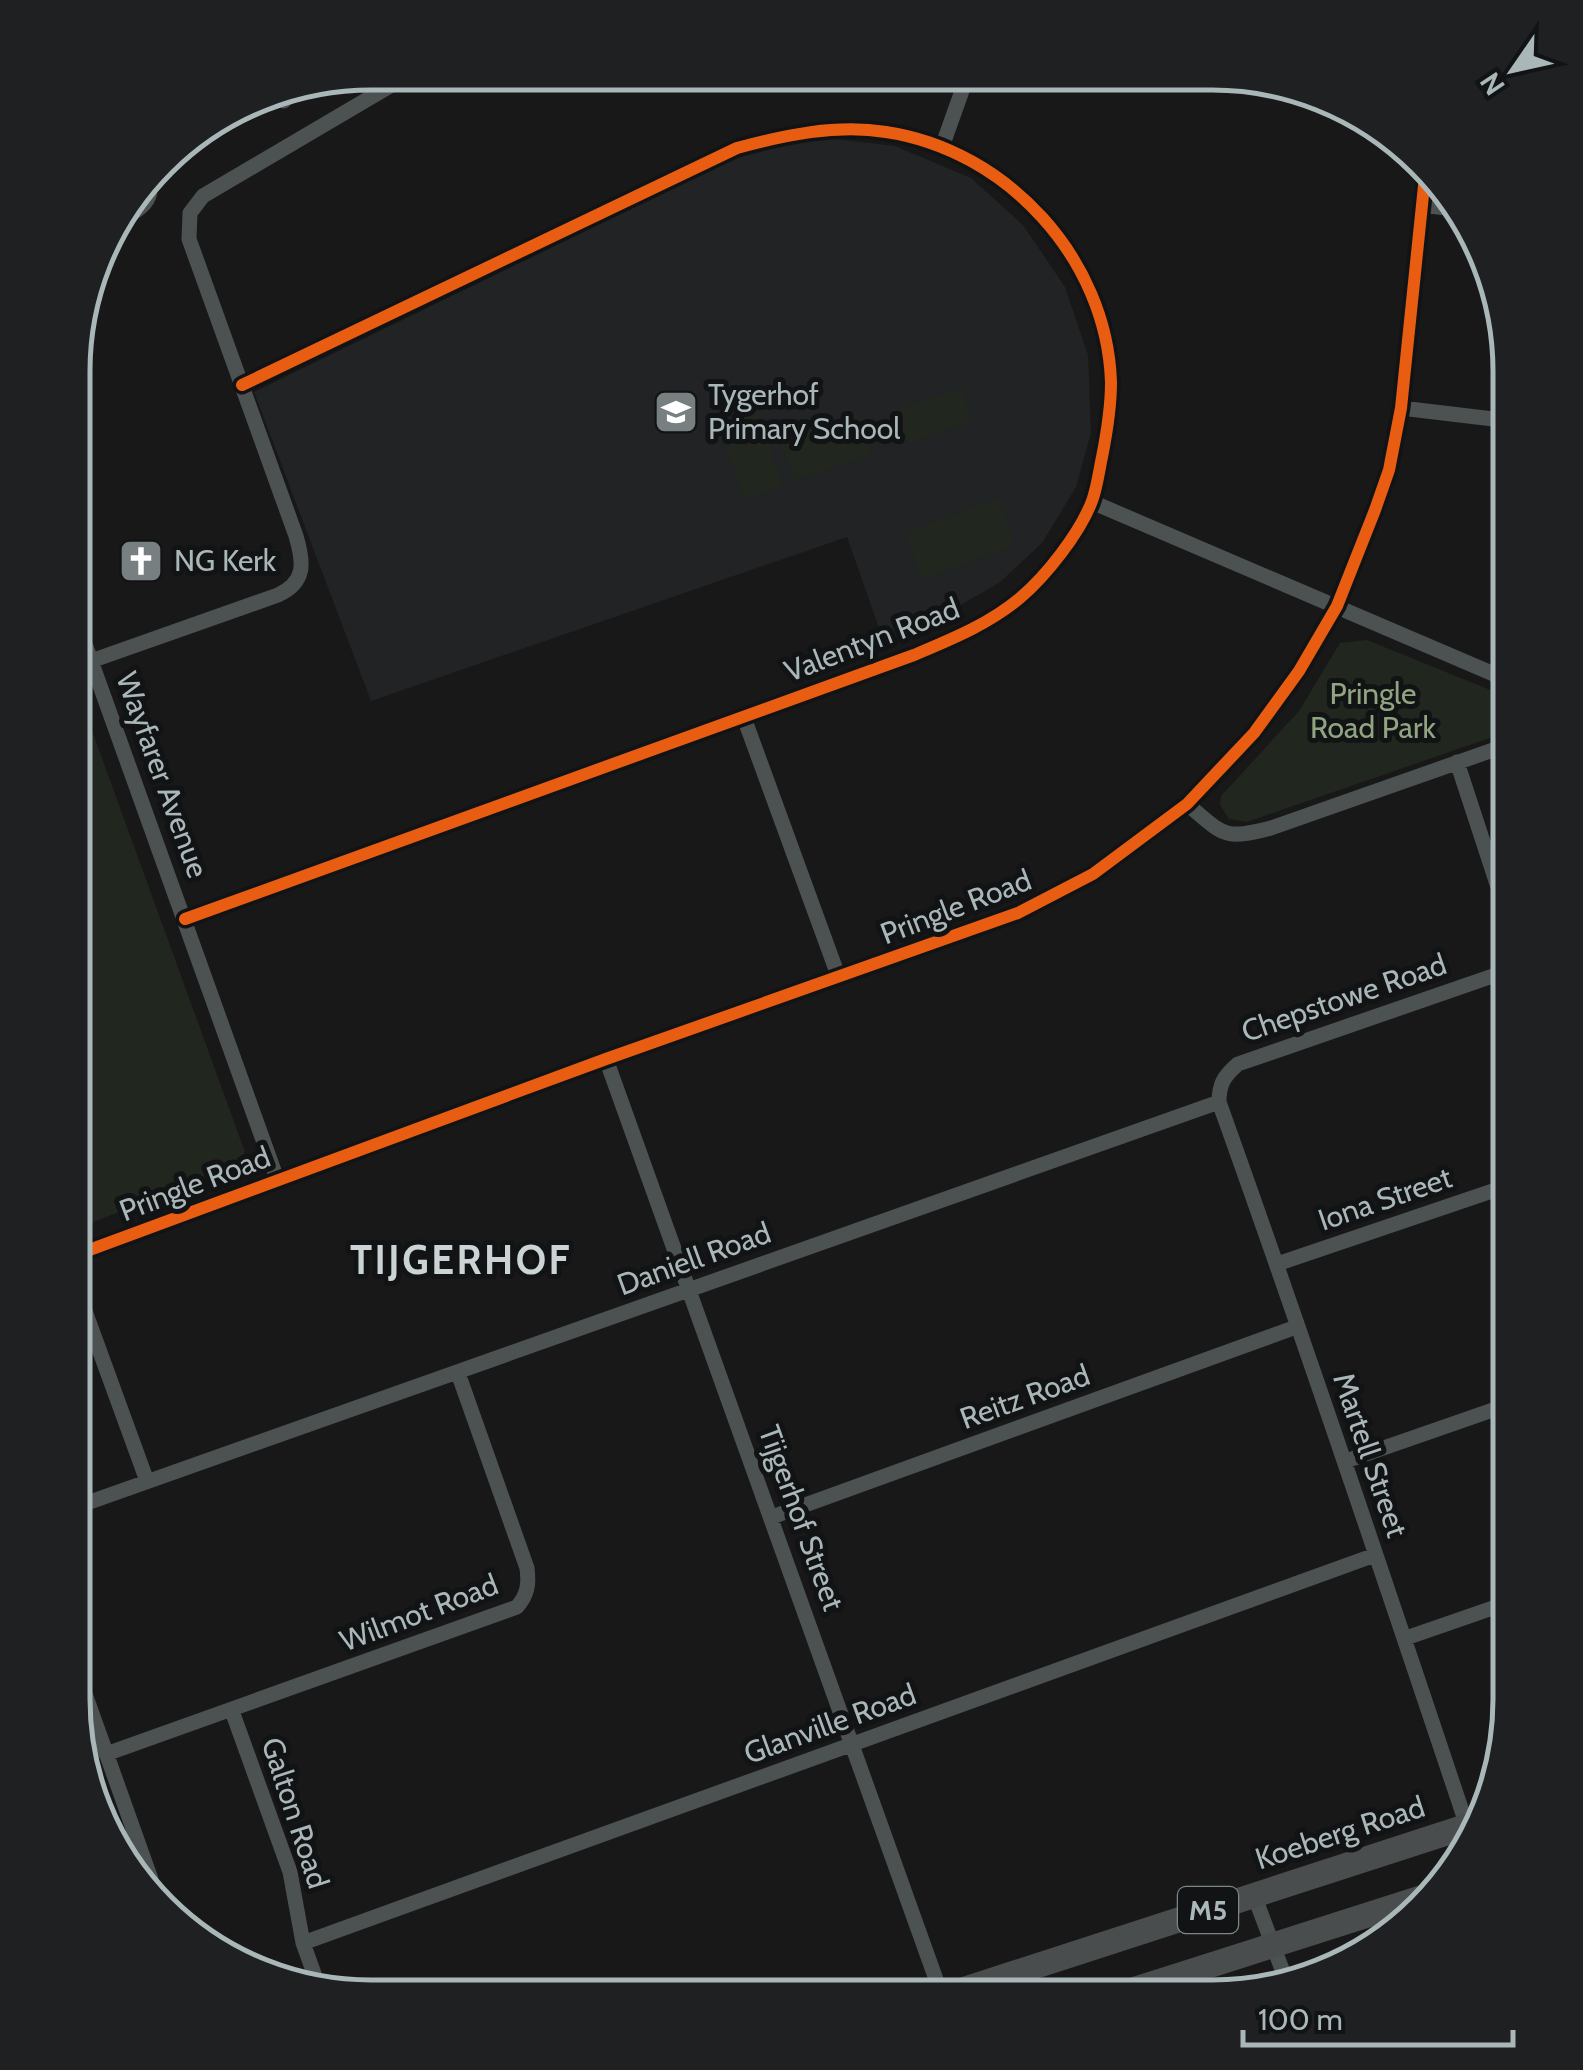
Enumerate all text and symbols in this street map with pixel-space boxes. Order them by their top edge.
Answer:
north arrow [1463,20,1563,120]
text: N [1473,66,1512,102]
place label: Tygerhof Primary School [708,376,900,447]
school or university icon: Tygerhof Primary School [653,389,699,435]
church icon: NG Kerk [118,538,164,584]
place label: NG Kerk [174,542,277,579]
street label: Valentyn Road [779,589,964,690]
street label: Wayfarer Avenue [108,667,217,883]
park label: Pringle Road Park [1310,675,1436,746]
street label: Pringle Road [875,861,1036,952]
street label: Chepstowe Road [1236,945,1451,1050]
street label: Pringle Road [114,1138,275,1229]
street label: Iona Street [1313,1158,1456,1239]
street label: Daniell Road [612,1214,776,1303]
district label: TIJGERHOF [350,1235,572,1284]
street label: Reitz Road [955,1356,1095,1437]
street label: Martell Street [1325,1368,1416,1542]
street label: Tijgerhof Street [751,1420,852,1616]
street label: Wilmot Road [335,1565,503,1660]
street label: Glanville Road [739,1675,921,1772]
street label: Galton Road [254,1733,337,1893]
street label: Koeberg Road [1250,1788,1429,1877]
road number: M5 [1178,1887,1238,1933]
scale bar [1243,1985,1513,2047]
text: 100 m [1258,2001,1343,2038]

